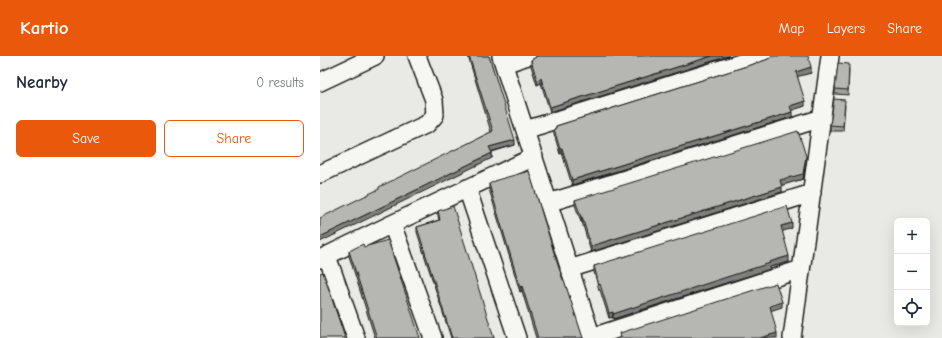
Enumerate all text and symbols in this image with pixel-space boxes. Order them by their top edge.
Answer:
text: Kartio [20,17,69,39]
text: Map [778,20,805,37]
text: Layers [827,20,865,37]
text: Share [887,20,922,37]
text: Nearby [16,73,67,92]
text: 0 results [256,75,304,90]
button: Save [16,120,156,157]
button: Share [164,120,304,157]
map controls [894,218,930,326]
button: + [894,218,930,254]
button: − [894,254,930,290]
button: locate [894,290,930,326]

